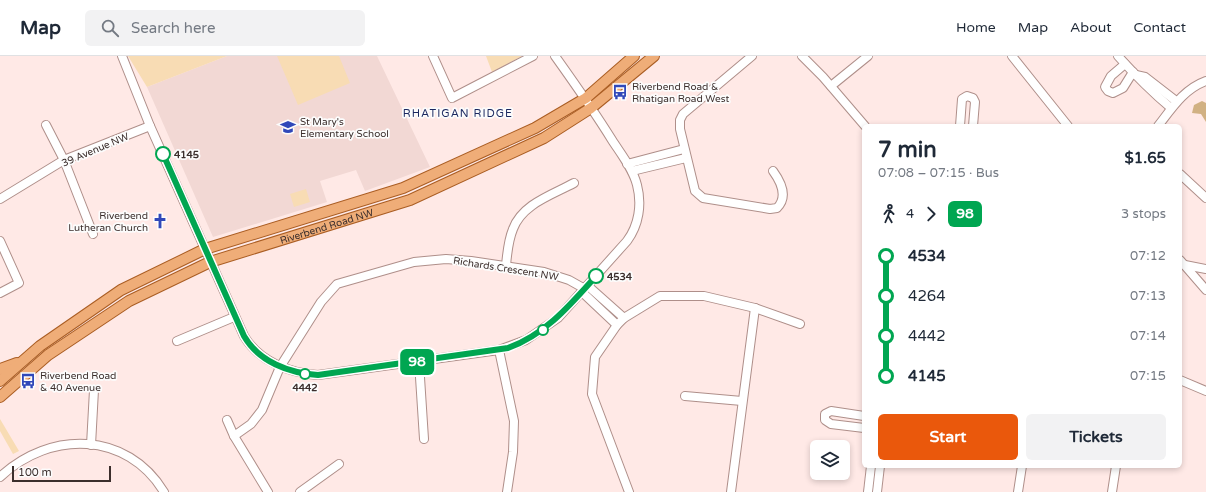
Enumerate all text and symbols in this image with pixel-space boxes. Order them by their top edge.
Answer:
search box [85,10,365,46]
text: Map [20,17,61,39]
icon: search [99,17,121,39]
text: Search here [131,19,215,37]
text: Home [956,19,996,36]
text: Map [1018,19,1048,36]
text: About [1070,19,1112,36]
text: Contact [1134,19,1186,36]
place label: Riverbend Road & Rhatigan Road West [632,81,729,105]
bus stop icon: Riverbend Road & Rhatigan Road West [611,83,629,101]
district label: RHATIGAN RIDGE [403,107,513,120]
place label: St Mary's Elementary School [300,116,389,140]
school or university icon: St Mary's Elementary School [279,118,297,136]
street label: 39 Avenue NW [60,130,131,169]
text: 7 min [878,137,937,163]
marker: 4145 [155,146,171,162]
place label: 4145 [174,149,199,161]
text: $1.65 [1125,149,1166,167]
text: 07:08 – 07:15 · Bus [878,165,999,181]
icon: walk [878,203,900,225]
icon: forward [920,203,942,225]
text: 98 [956,205,974,222]
text: 4 [906,206,914,222]
text: 3 stops [1121,206,1166,222]
street label: Riverbend Road NW [279,207,375,247]
place label: Riverbend Lutheran Church [68,210,148,234]
church icon: Riverbend Lutheran Church [151,212,169,230]
text: 4534 [908,247,946,265]
text: 07:12 [1130,248,1166,264]
street label: Richards Crescent NW [452,255,559,283]
marker: 4534 [588,268,604,284]
place label: 4534 [607,271,633,283]
text: 4264 [908,287,946,305]
text: 07:13 [1130,288,1166,304]
unlabelled marker [537,324,549,336]
text: 4442 [908,327,946,345]
text: 07:14 [1130,328,1166,344]
line badge: 98 [399,349,435,375]
text: 98 [408,353,426,370]
text: 4145 [908,367,946,385]
marker: 4442 [299,368,311,380]
text: 07:15 [1130,368,1166,384]
place label: Riverbend Road & 40 Avenue [40,370,116,394]
bus stop icon: Riverbend Road & 40 Avenue [19,372,37,390]
place label: 4442 [292,382,318,394]
button: Start [878,414,1018,460]
button: Tickets [1026,414,1166,460]
map controls [810,440,850,480]
button: layers [810,440,850,480]
scale bar [12,464,111,483]
text: 100 m [18,466,52,479]

